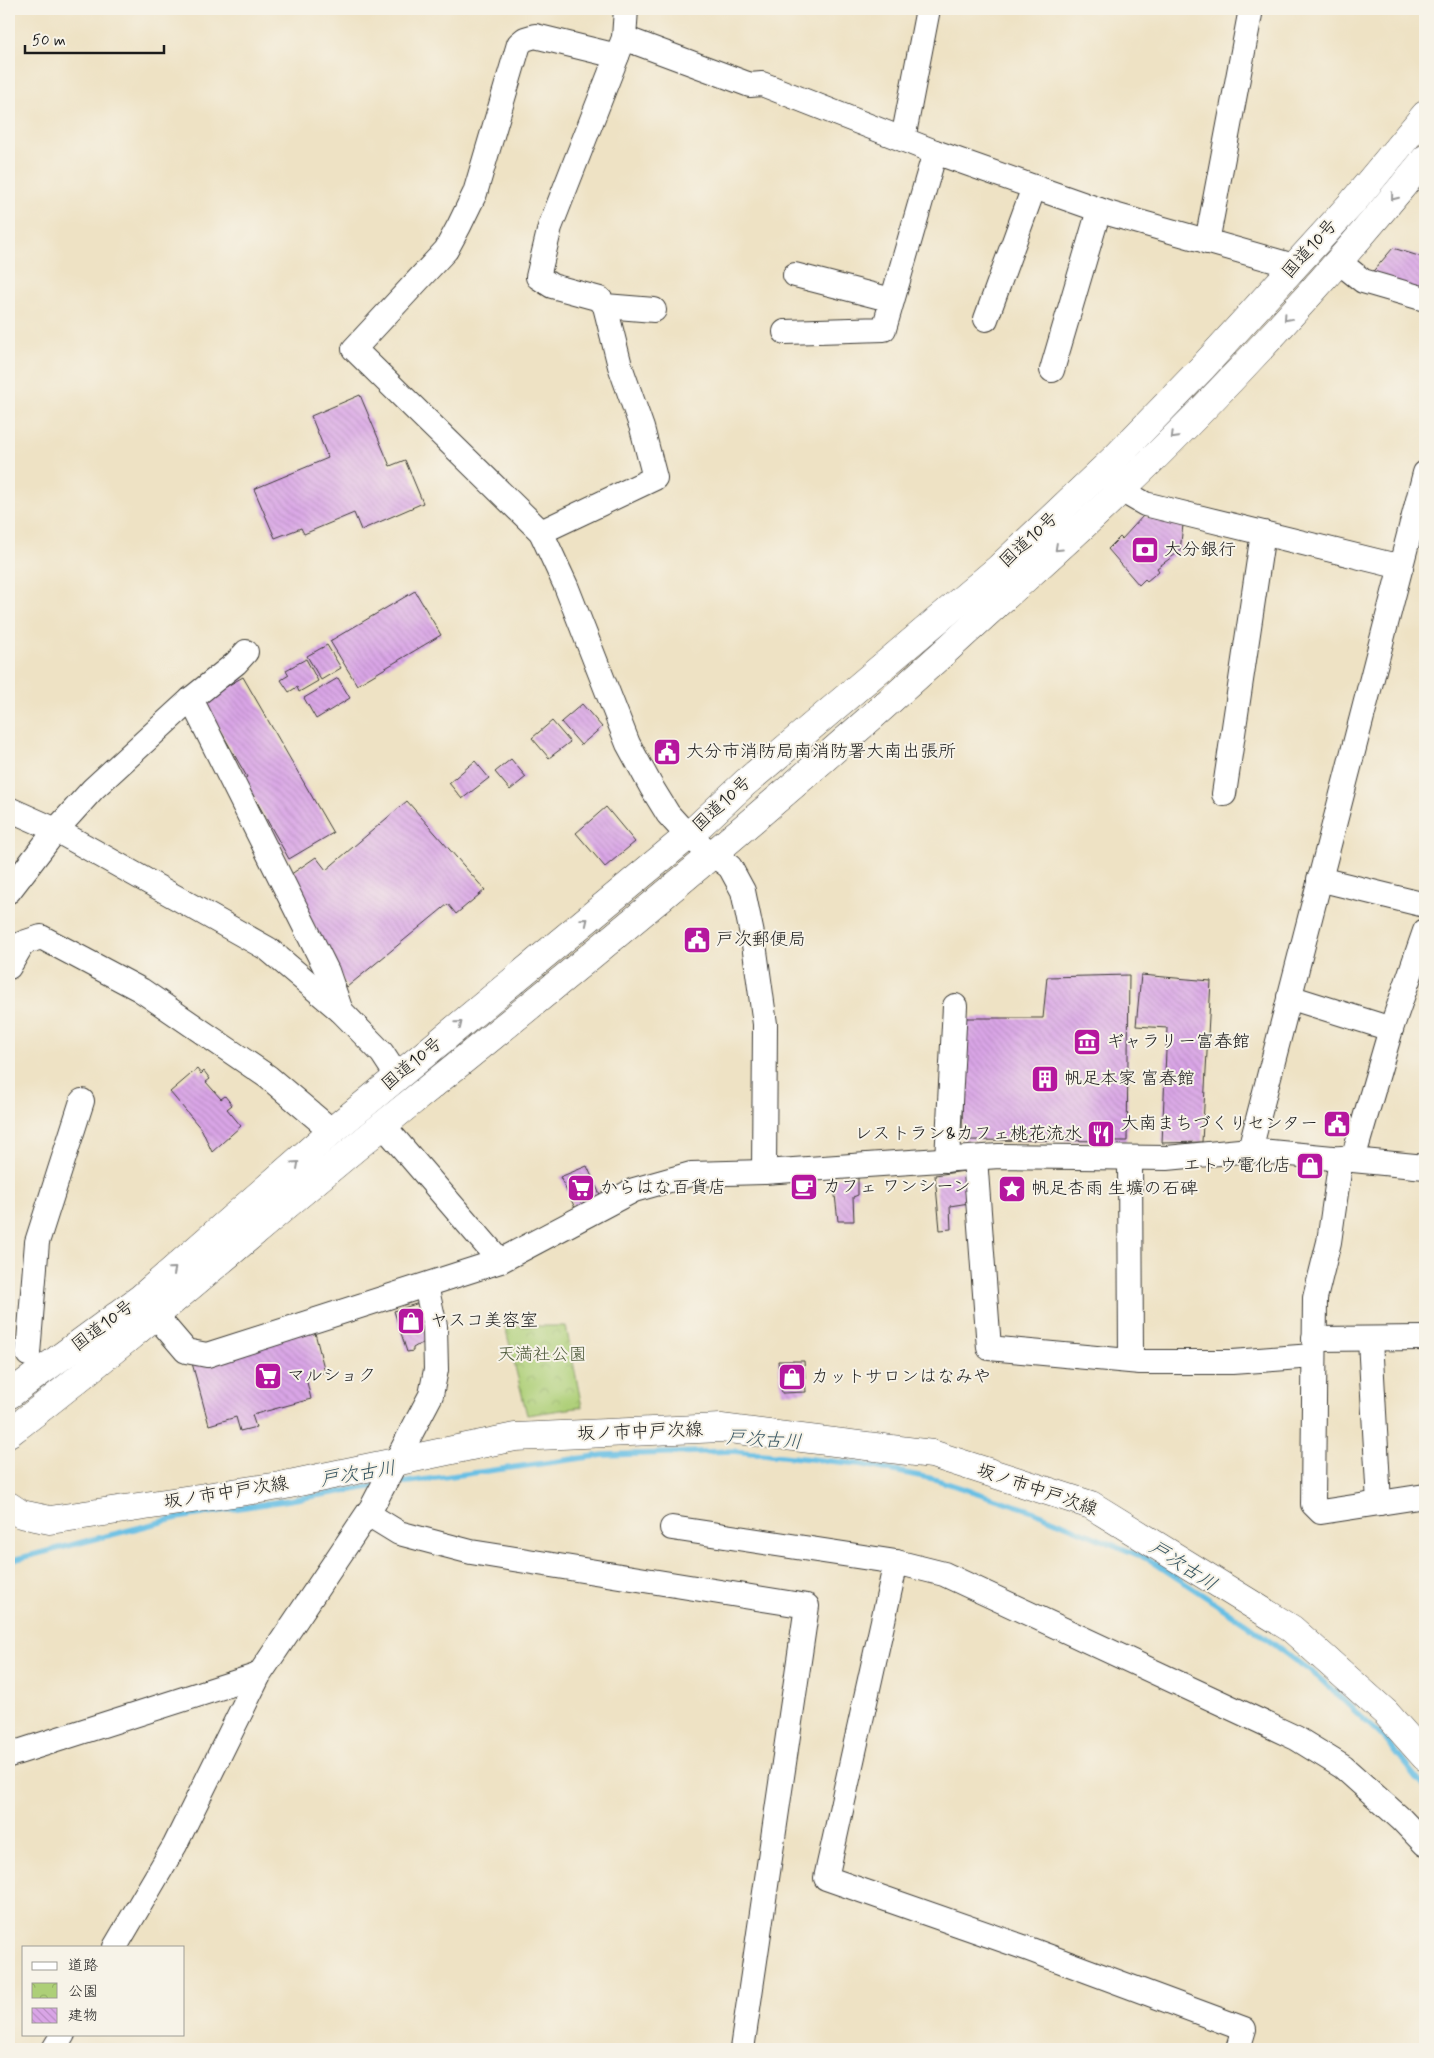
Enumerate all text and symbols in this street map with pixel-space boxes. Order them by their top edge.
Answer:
scale bar [25,22,164,54]
text: 50 m [32,31,66,51]
one-way arrow [1391,191,1400,200]
street label: 国道10号 [1277,214,1343,284]
one-way arrow [1284,313,1293,322]
one-way arrow [1171,430,1180,439]
street label: 国道10号 [994,507,1064,573]
bank icon: 大分銀行 [1130,535,1160,565]
place label: 大分銀行 [1164,538,1236,562]
one-way arrow [1054,542,1063,551]
public building icon: 大分市消防局南消防署大南出張所 [652,737,682,767]
place label: 大分市消防局南消防署大南出張所 [686,740,956,764]
street label: 国道10号 [687,771,757,837]
one-way arrow [579,917,588,926]
public building icon: 戸次郵便局 [682,925,712,955]
place label: 戸次郵便局 [716,928,806,952]
one-way arrow [453,1021,462,1030]
museum icon: ギャラリー富春館 [1072,1027,1102,1057]
place label: ギャラリー富春館 [1106,1030,1250,1054]
street label: 国道10号 [377,1032,447,1096]
building icon: 帆足本家 富春館 [1030,1064,1060,1094]
place label: 帆足本家 富春館 [1064,1067,1195,1091]
public building icon: 大南まちづくりセンター [1322,1109,1352,1139]
place label: 大南まちづくりセンター [1121,1112,1318,1136]
restaurant icon: レストラン&カフェ桃花流水 [1086,1119,1116,1149]
place label: レストラン&カフェ桃花流水 [854,1122,1082,1146]
shop icon: エトウ電化店 [1295,1151,1325,1181]
place label: エトウ電化店 [1183,1154,1291,1178]
one-way arrow [290,1161,299,1170]
cafe icon: カフェ ワンシーン [789,1172,819,1202]
supermarket icon: からはな百貨店 [566,1173,596,1203]
place icon: 帆足杏雨 生壙の石碑 [997,1174,1027,1204]
place label: カフェ ワンシーン [823,1175,971,1199]
place label: からはな百貨店 [600,1176,726,1200]
place label: 帆足杏雨 生壙の石碑 [1031,1177,1198,1201]
one-way arrow [167,1267,176,1276]
street label: 国道10号 [67,1295,139,1357]
shop icon: ヤスコ美容室 [396,1306,426,1336]
place label: ヤスコ美容室 [430,1309,538,1333]
park label: 天満社公園 [497,1343,587,1367]
supermarket icon: マルショク [253,1361,283,1391]
shop icon: カットサロンはなみや [777,1362,807,1392]
place label: マルショク [287,1364,376,1388]
place label: カットサロンはなみや [811,1365,991,1389]
street label: 坂ノ市中戸次線 [577,1418,703,1446]
water label: 戸次古川 [725,1425,803,1455]
water label: 戸次古川 [319,1456,397,1492]
street label: 坂ノ市中戸次線 [974,1458,1100,1522]
street label: 坂ノ市中戸次線 [162,1471,290,1515]
water label: 戸次古川 [1144,1535,1222,1597]
legend [22,1946,185,2036]
text: 道路 [68,1956,98,1976]
text: 公園 [68,1982,98,2002]
text: 建物 [68,2006,98,2026]

